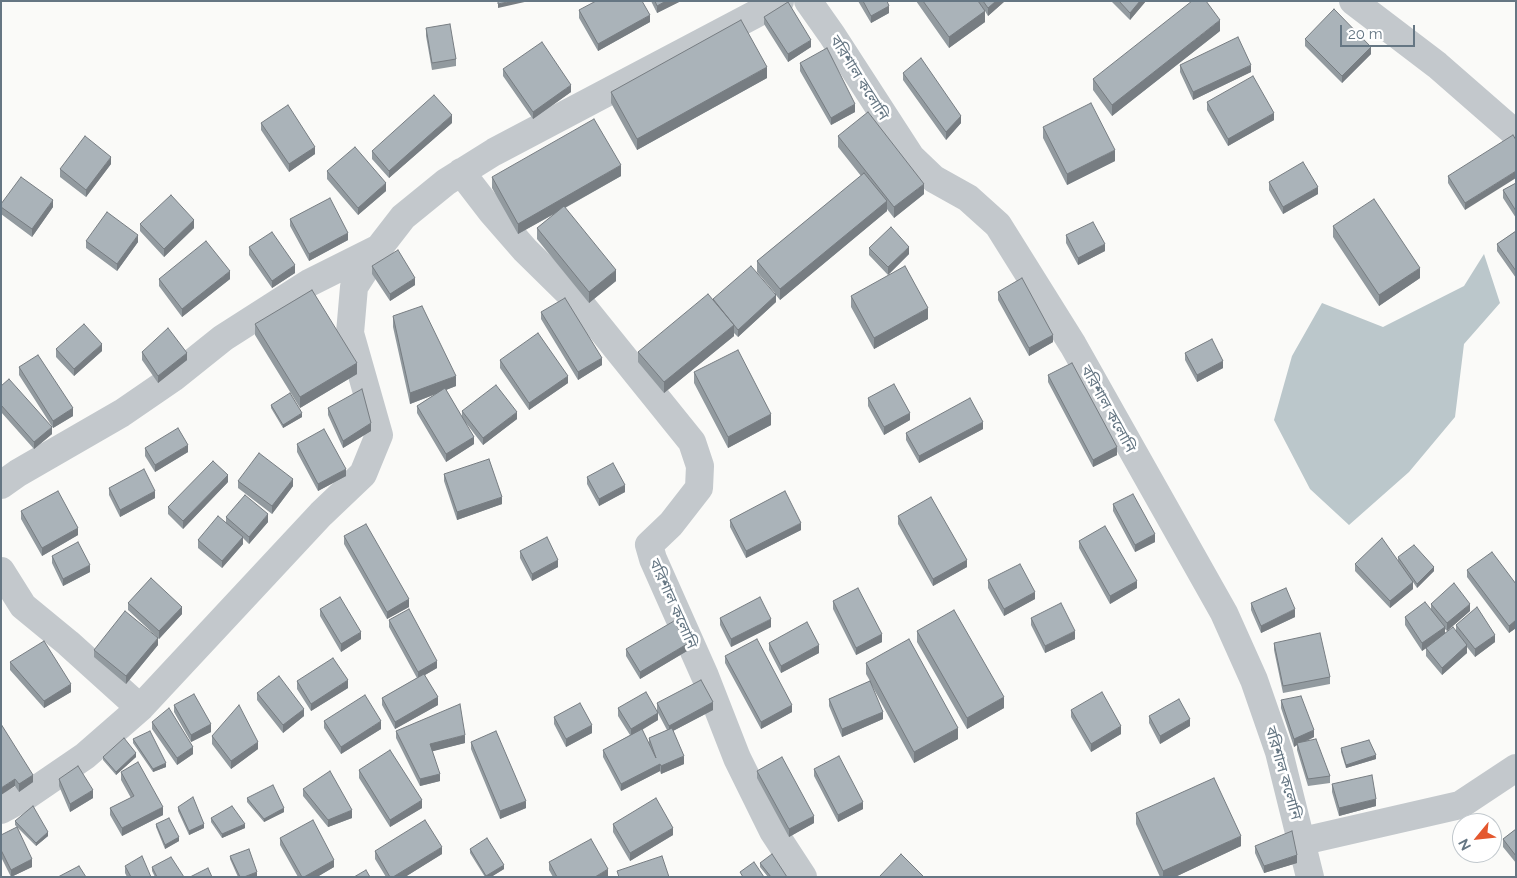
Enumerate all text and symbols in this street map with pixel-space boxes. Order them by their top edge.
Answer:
scale bar [1342,15,1417,47]
text: 20 m [1348,25,1383,43]
street label: বরিশাল কলোনি [826,32,892,124]
street label: বরিশাল কলোনি [1077,362,1139,456]
street label: বরিশাল কলোনি [645,556,701,652]
street label: বরিশাল কলোনি [1261,724,1305,822]
north arrow [1452,813,1502,863]
text: N [1455,836,1474,853]

